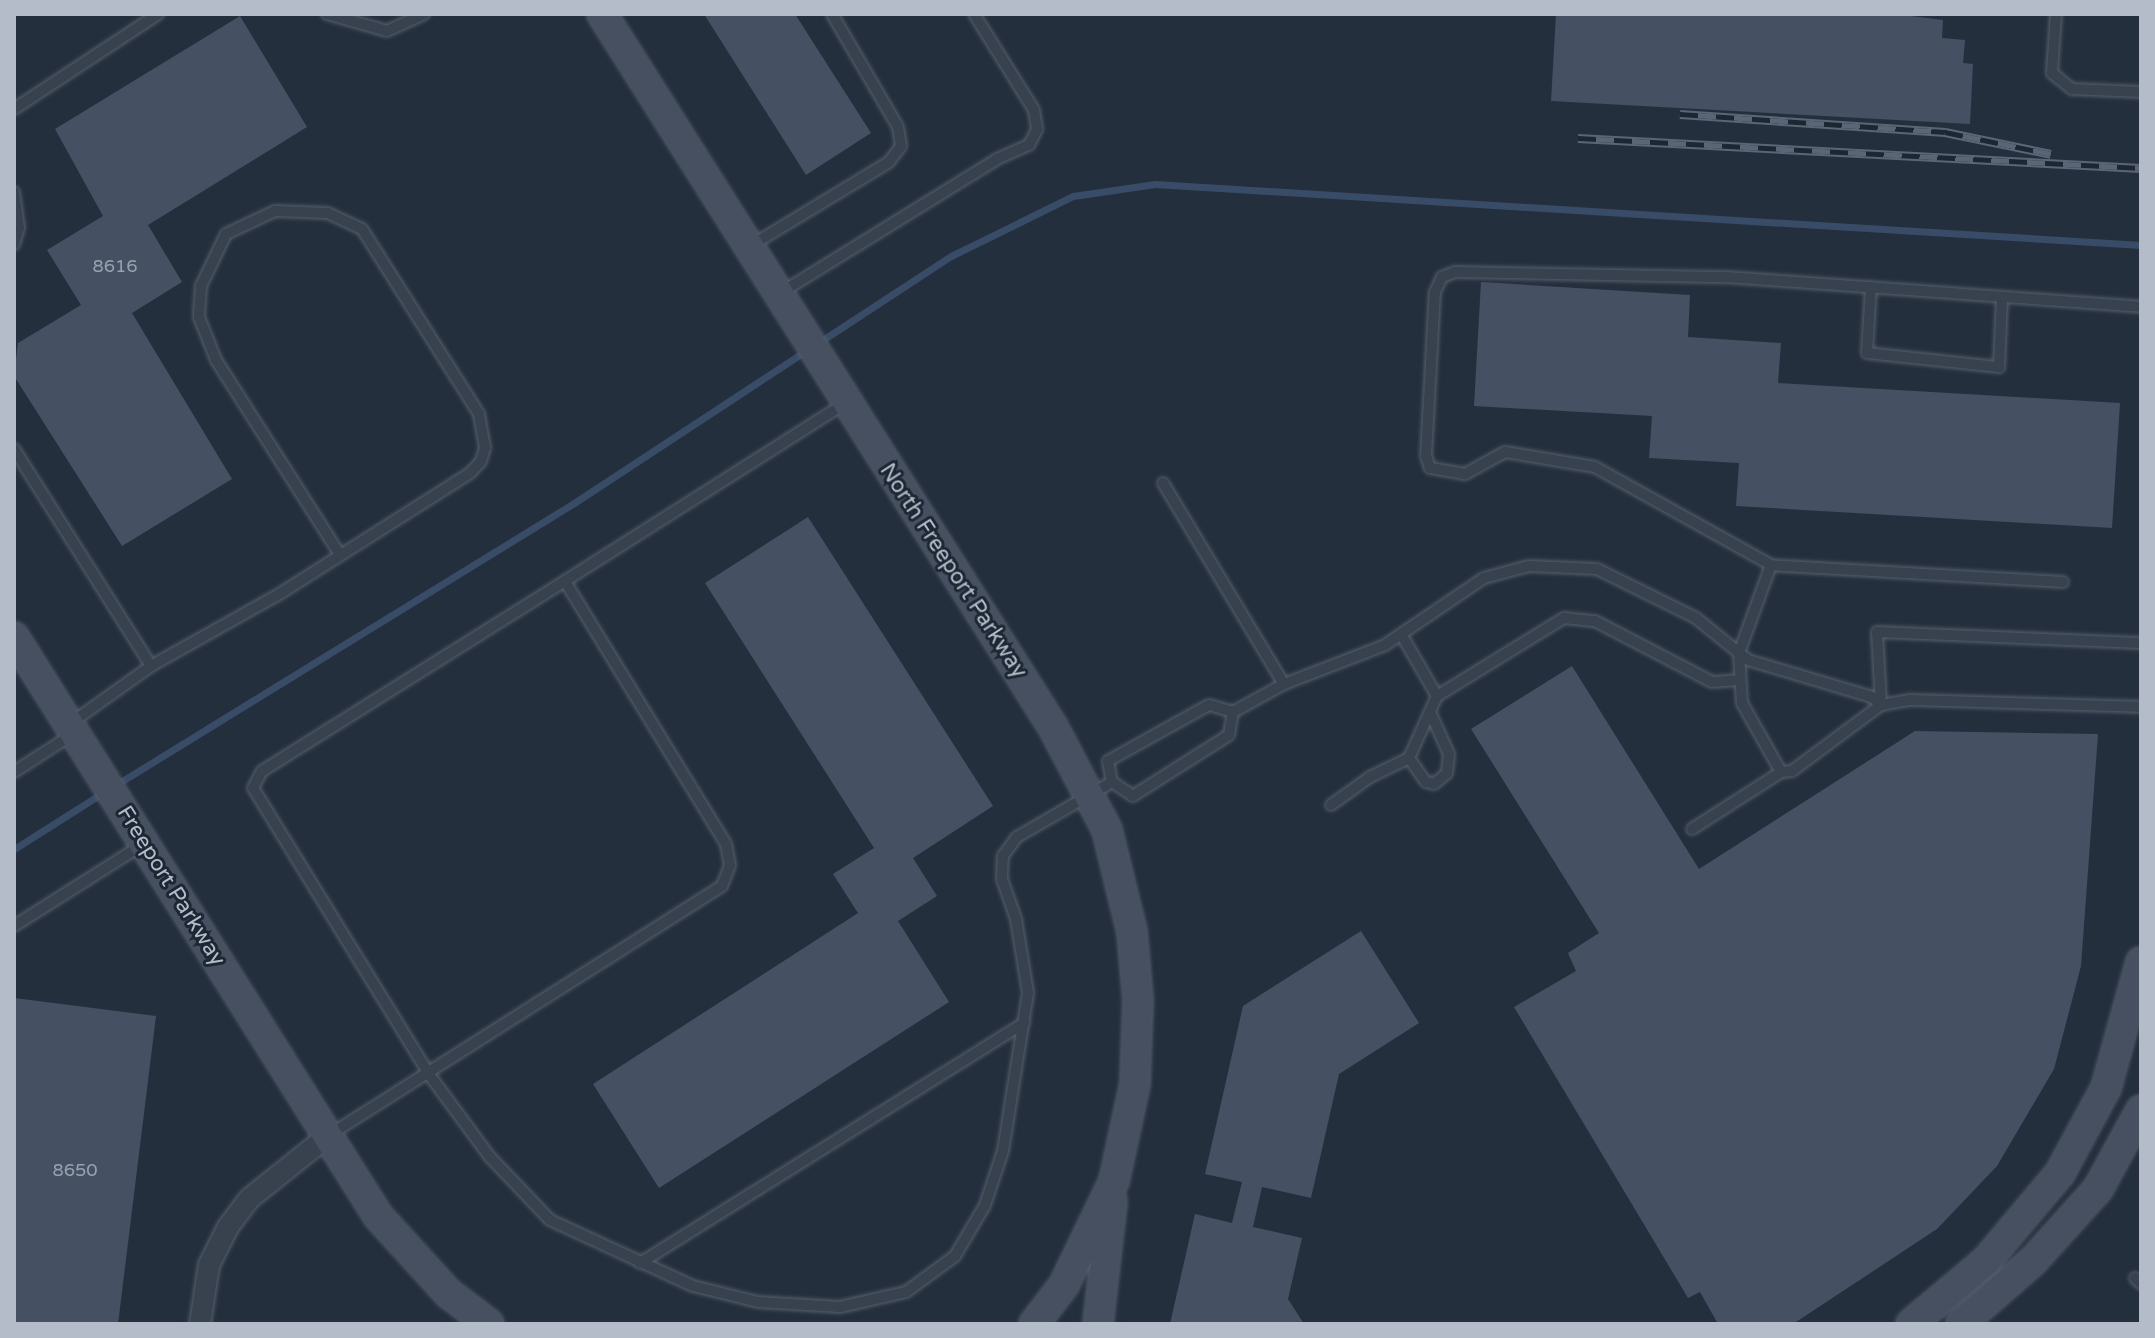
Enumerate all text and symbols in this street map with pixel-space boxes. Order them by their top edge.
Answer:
house number: 8616 [92,255,138,277]
street label: North Freeport Parkway [874,459,1032,683]
street label: Freeport Parkway [111,801,231,971]
house number: 8650 [52,1159,98,1181]

